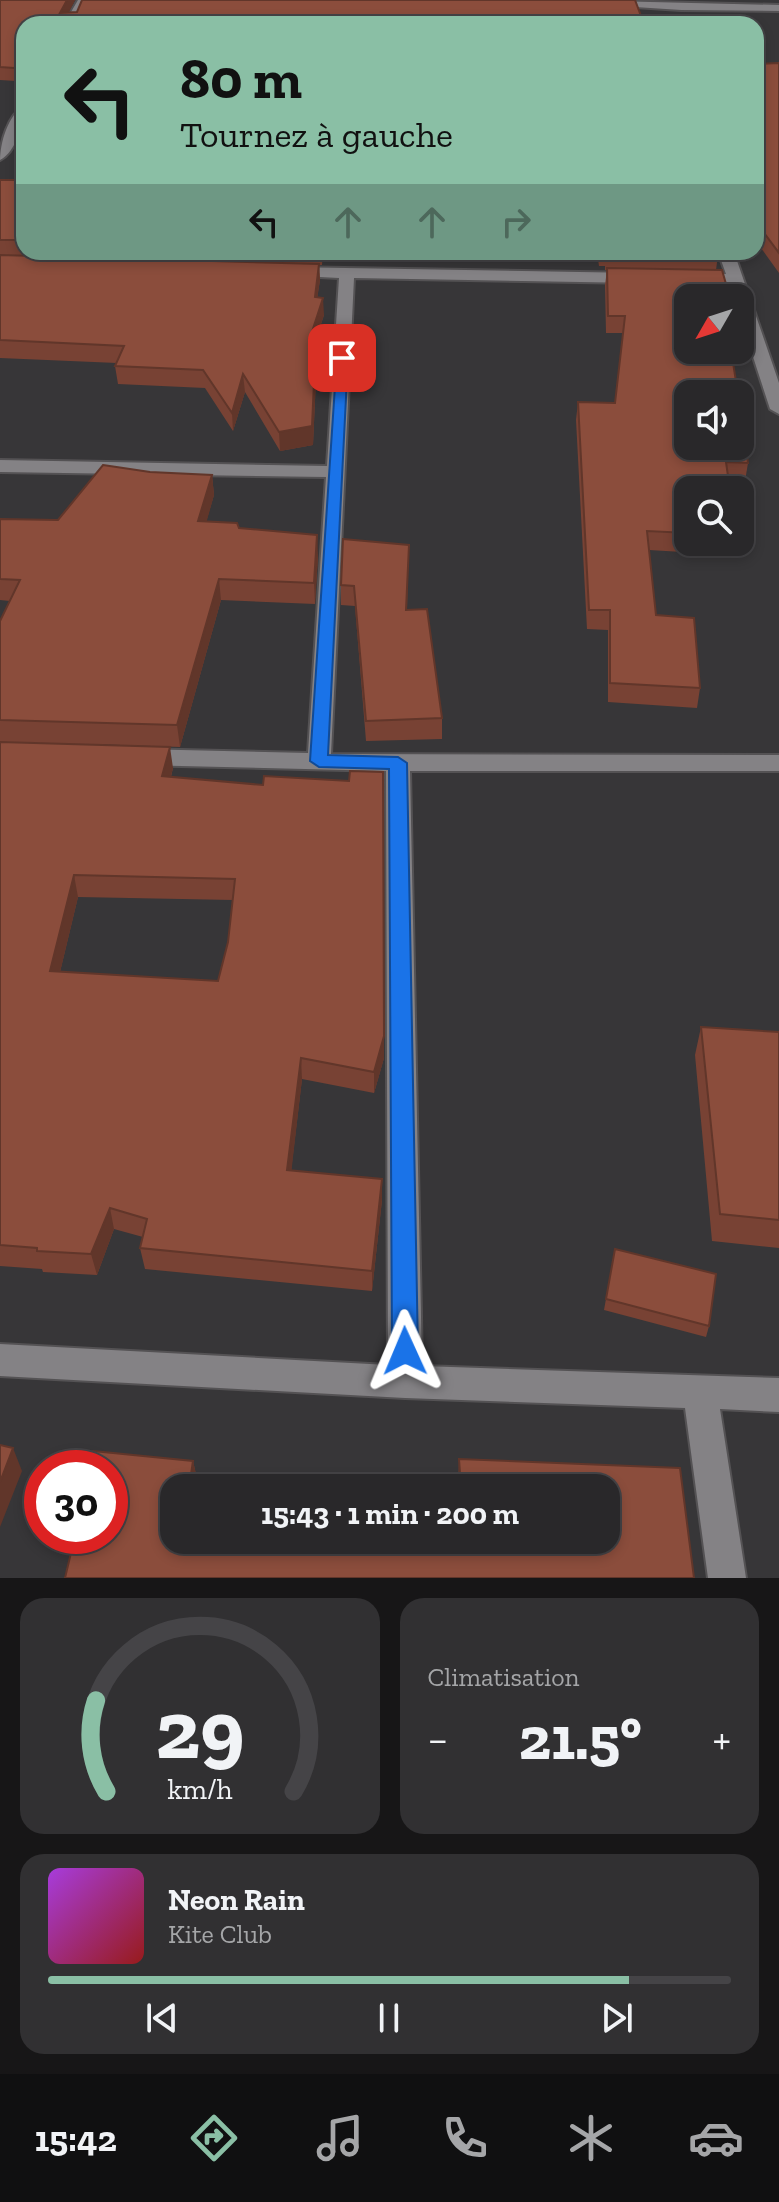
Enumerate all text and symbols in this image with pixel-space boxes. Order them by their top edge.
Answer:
text: 80 m [180,45,302,112]
icon: left [48,48,152,152]
text: Tournez à gauche [180,113,453,156]
icon: left [242,200,286,244]
icon: ahead [326,200,370,244]
icon: ahead [410,200,454,244]
icon: right [494,200,538,244]
north arrow [674,284,754,364]
map controls [674,284,754,556]
pin [308,324,376,392]
icon: arrive [320,336,364,380]
button: sound [674,380,754,460]
button: search [674,476,754,556]
position arrow [363,1309,447,1393]
speed limit sign: 30 [24,1450,128,1554]
text: 15:43 · 1 min · 200 m [261,1496,519,1532]
text: Climatisation [428,1661,580,1693]
text: 29 [155,1679,244,1779]
text: 21.5° [519,1702,642,1774]
text: − [428,1712,448,1765]
text: + [712,1712,731,1765]
text: km/h [167,1772,232,1806]
text: Neon Rain [168,1882,305,1918]
text: Kite Club [168,1918,272,1950]
icon: previous [140,1996,184,2040]
icon: pause [367,1996,411,2040]
icon: next [595,1996,639,2040]
icon: directions [186,2110,242,2166]
icon: music [312,2110,368,2166]
icon: phone [437,2110,493,2166]
icon: climate [563,2110,619,2166]
icon: car [688,2110,744,2166]
text: 15:42 [35,2117,117,2160]

